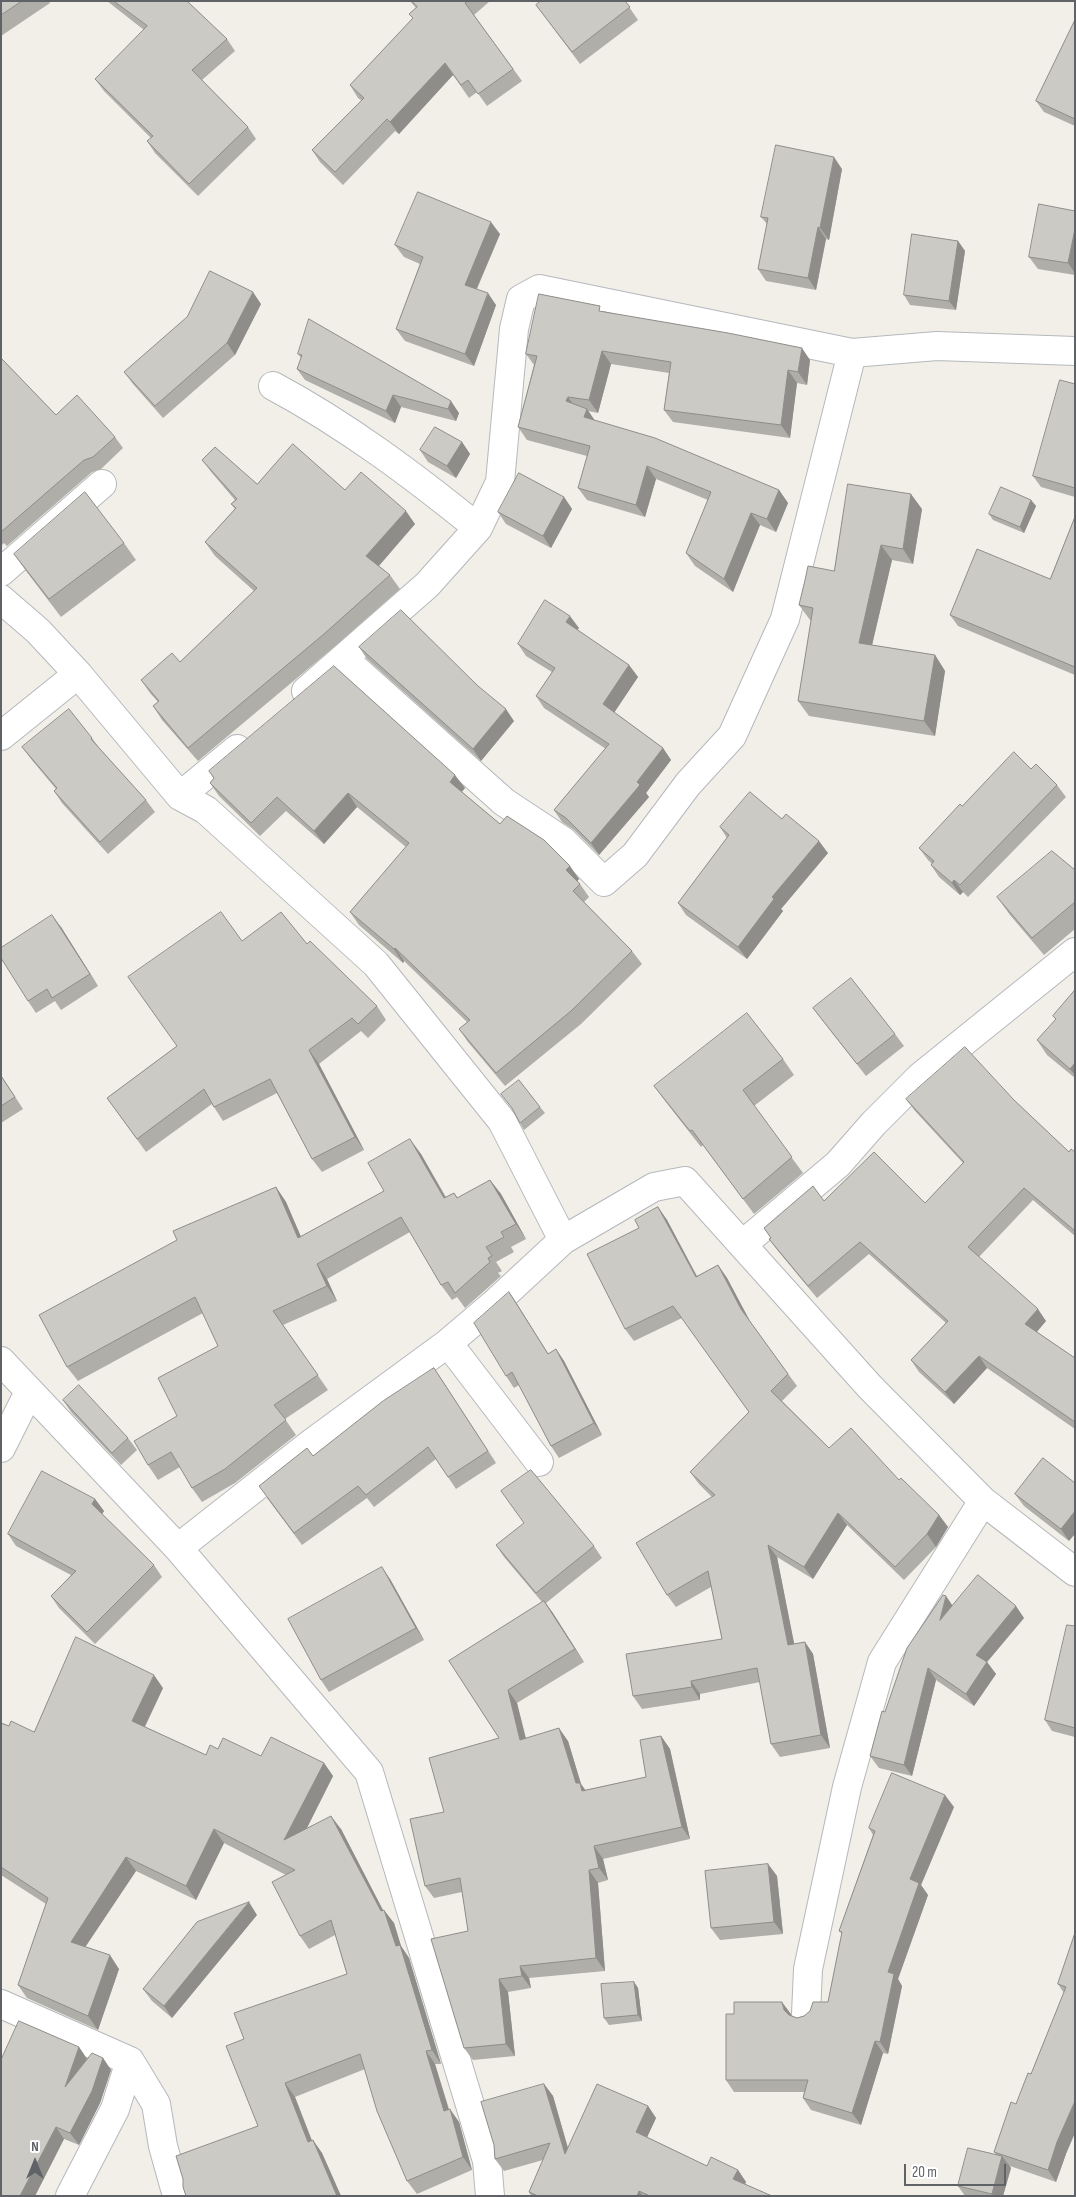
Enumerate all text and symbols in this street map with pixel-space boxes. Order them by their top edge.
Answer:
north arrow [10,2137,60,2187]
text: N [31,2138,39,2155]
scale bar [906,2154,1008,2186]
text: 20 m [912,2163,937,2182]

